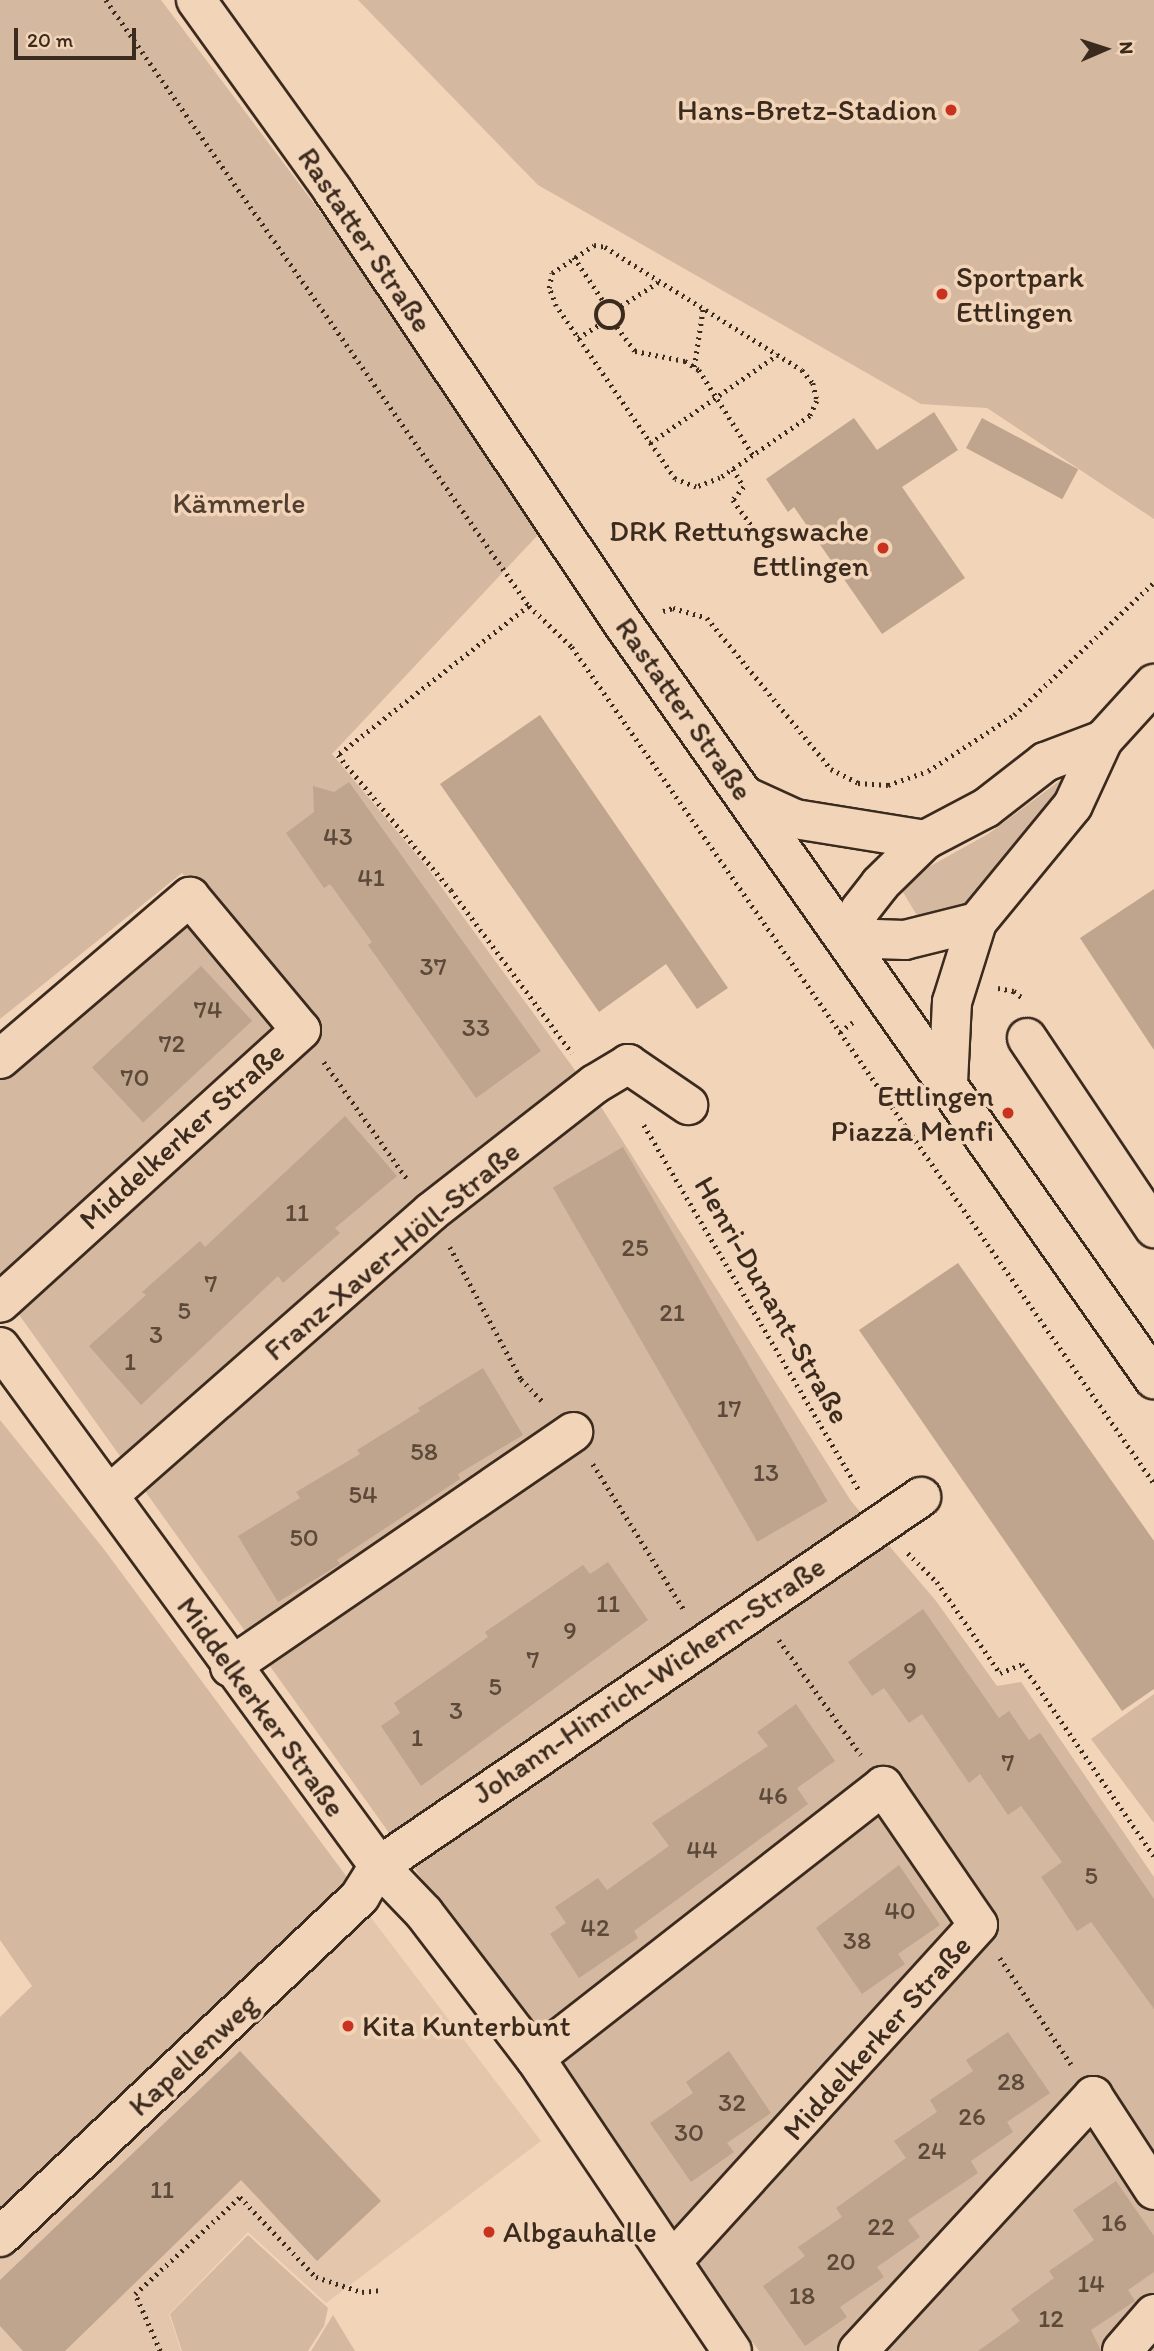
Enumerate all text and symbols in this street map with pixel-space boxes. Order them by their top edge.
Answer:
scale bar [18,14,140,58]
north arrow [1070,14,1140,84]
text: 20 m [27,27,73,52]
text: N [1115,41,1138,55]
place label: Hans-Bretz-Stadion [677,92,937,128]
marker: Hans-Bretz-Stadion [943,102,959,118]
street label: Rastatter Straße [290,141,440,339]
place label: Sportpark Ettlingen [956,259,1084,330]
marker: Sportpark Ettlingen [934,286,950,302]
park label: Kämmerle [172,485,306,521]
place label: DRK Rettungswache Ettlingen [609,513,869,584]
marker: DRK Rettungswache Ettlingen [875,540,891,556]
street label: Rastatter Straße [608,611,760,807]
house number: 43 [323,821,353,853]
house number: 41 [357,862,385,894]
house number: 37 [419,951,447,983]
house number: 74 [194,994,222,1026]
house number: 33 [462,1012,490,1044]
house number: 72 [159,1028,185,1060]
street label: Middelkerker Straße [72,1034,292,1238]
house number: 70 [121,1062,149,1094]
place label: Ettlingen Piazza Menfi [831,1078,994,1148]
marker: Ettlingen Piazza Menfi [1000,1105,1016,1121]
street label: Franz-Xaver-Höll-Straße [257,1133,527,1369]
street label: Henri-Dunant-Straße [686,1170,858,1430]
house number: 11 [285,1197,309,1229]
house number: 25 [621,1232,649,1264]
house number: 7 [205,1268,217,1300]
house number: 5 [177,1295,191,1327]
house number: 21 [659,1297,685,1329]
house number: 3 [149,1319,163,1351]
house number: 1 [124,1346,136,1378]
house number: 17 [717,1393,741,1425]
house number: 58 [410,1436,438,1468]
house number: 13 [753,1457,779,1489]
house number: 54 [348,1479,378,1511]
house number: 50 [289,1522,319,1554]
street label: Johann-Hinrich-Wichern-Straße [466,1548,832,1812]
house number: 11 [596,1588,620,1620]
street label: Middelkerker Straße [169,1590,353,1824]
house number: 9 [563,1615,577,1647]
house number: 7 [527,1644,539,1676]
house number: 9 [903,1655,917,1687]
house number: 5 [488,1671,502,1703]
house number: 3 [449,1695,463,1727]
house number: 1 [411,1722,423,1754]
house number: 7 [1002,1747,1014,1779]
house number: 46 [758,1780,788,1812]
house number: 44 [686,1834,718,1866]
house number: 5 [1084,1860,1098,1892]
house number: 40 [884,1895,916,1927]
house number: 42 [580,1912,610,1944]
house number: 38 [843,1925,871,1957]
street label: Middelkerker Straße [775,1928,979,2148]
street label: Kapellenweg [121,1986,265,2124]
place label: Kita Kunterbunt [362,2008,571,2044]
marker: Kita Kunterbunt [340,2018,356,2034]
house number: 28 [997,2066,1025,2098]
house number: 32 [718,2087,746,2119]
house number: 26 [958,2101,986,2133]
house number: 30 [674,2117,704,2149]
house number: 24 [917,2135,947,2167]
house number: 11 [150,2174,174,2206]
house number: 16 [1101,2207,1127,2239]
house number: 22 [867,2211,895,2243]
place label: Albgauhalle [503,2214,657,2250]
marker: Albgauhalle [481,2224,497,2240]
house number: 20 [826,2246,856,2278]
house number: 14 [1077,2268,1105,2300]
house number: 18 [789,2280,815,2312]
house number: 12 [1038,2303,1064,2335]

